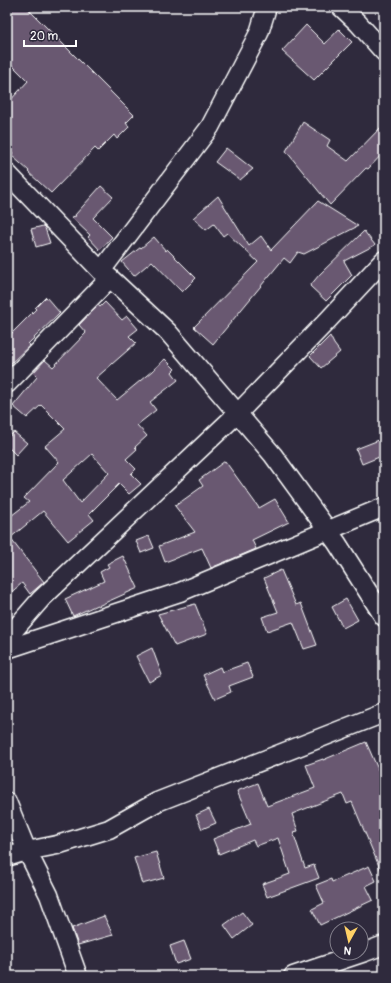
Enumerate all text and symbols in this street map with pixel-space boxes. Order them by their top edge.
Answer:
scale bar [24,22,76,48]
text: 20 m [30,29,59,44]
north arrow [329,921,369,961]
text: N [343,943,352,957]

